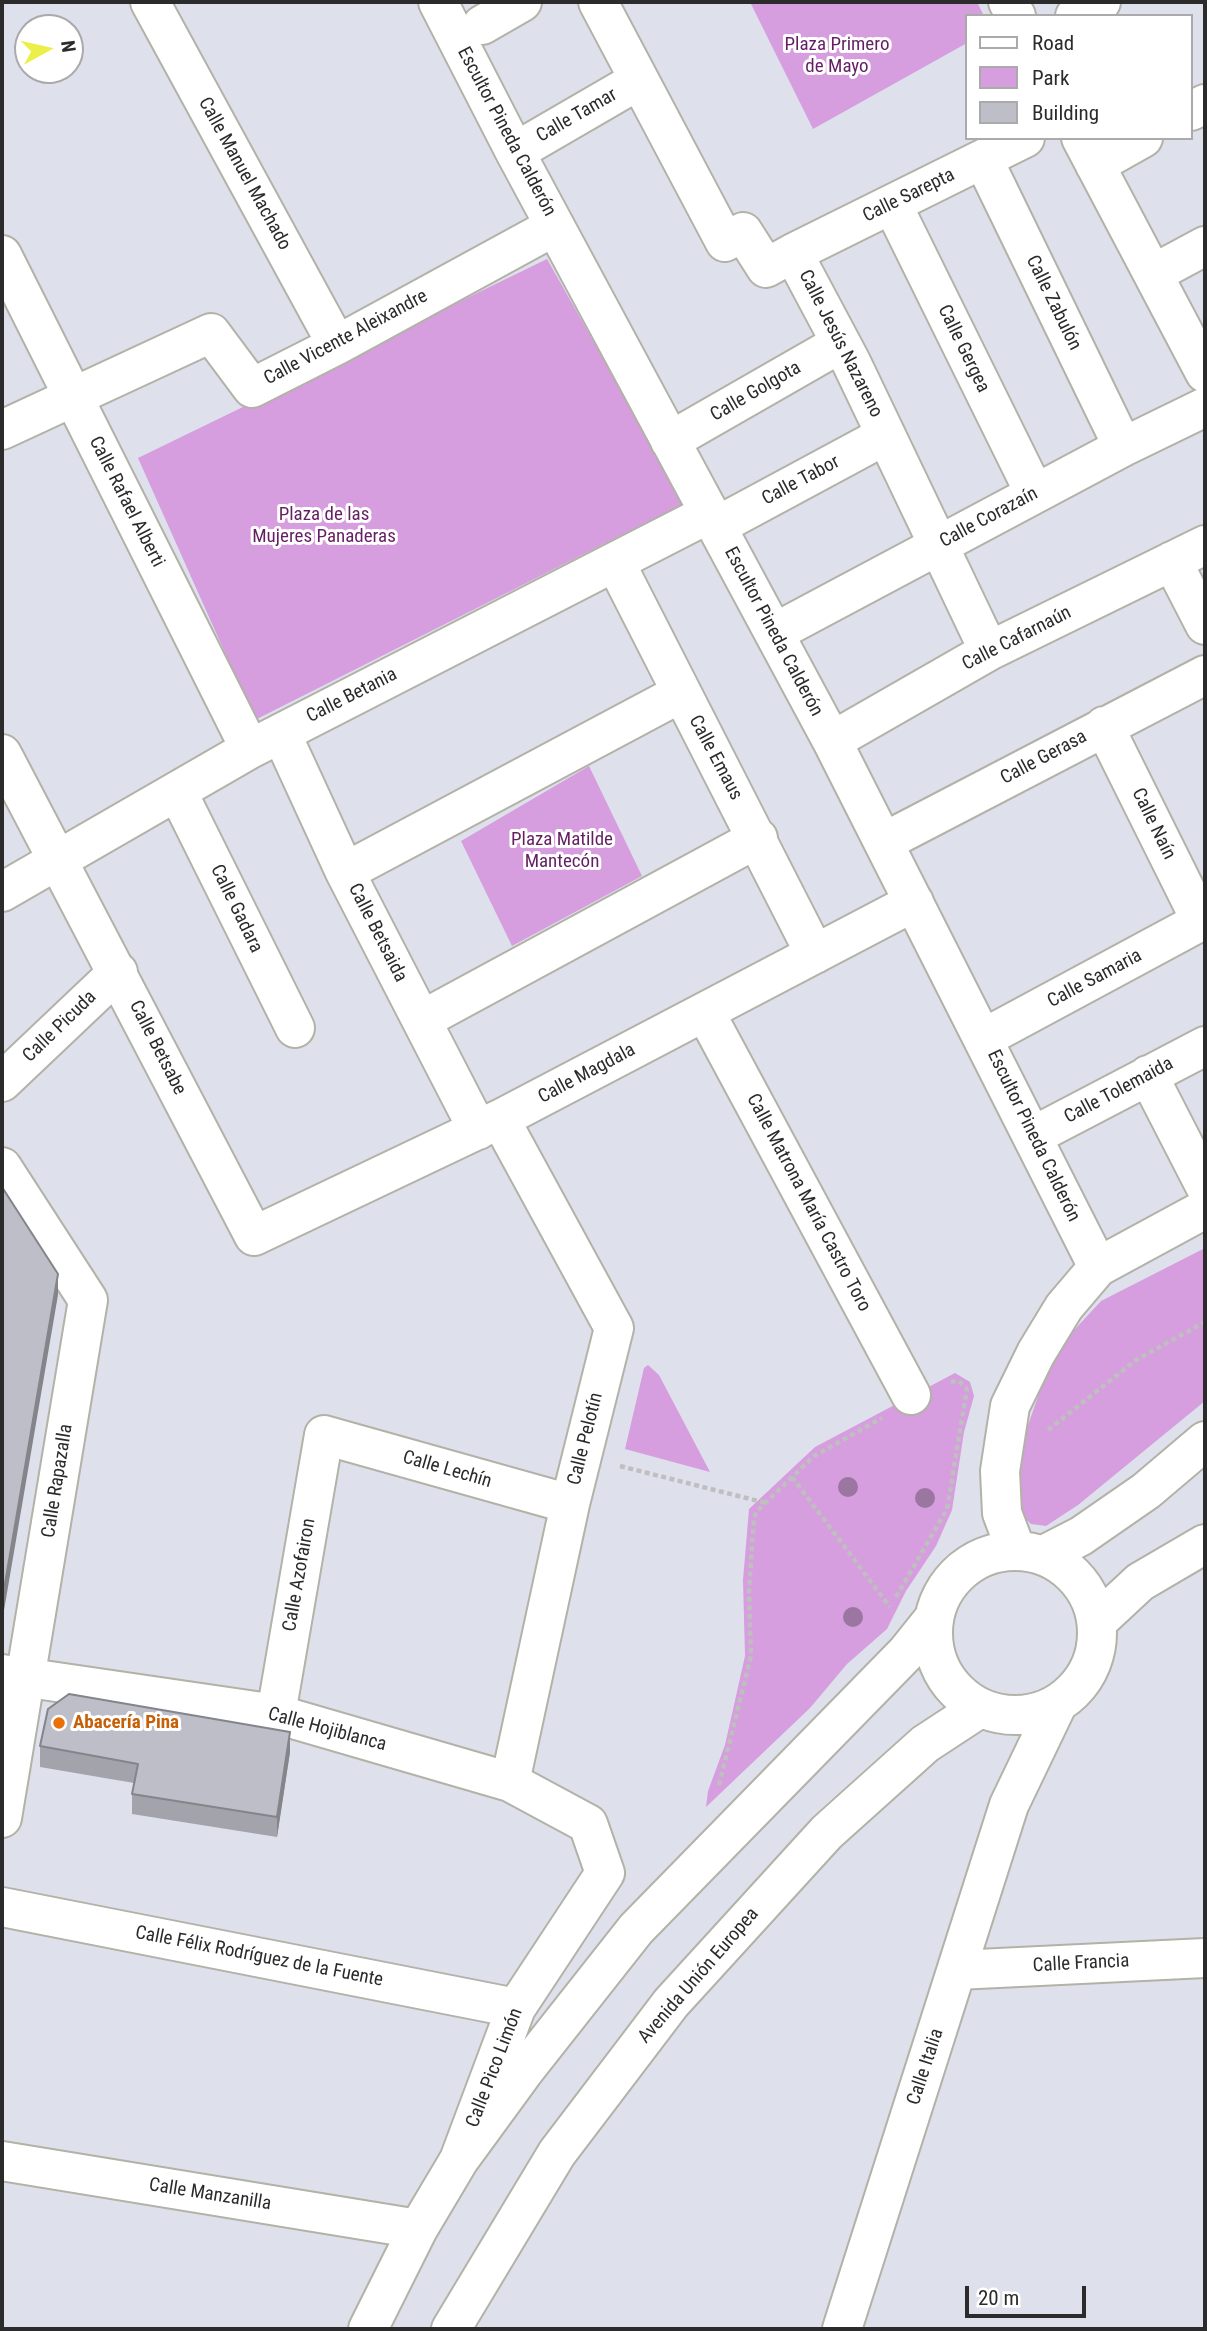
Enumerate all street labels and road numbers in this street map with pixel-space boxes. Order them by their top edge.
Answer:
street label: Escultor Pineda Calderón [452,43,560,221]
street label: Calle Tamar [533,84,621,148]
street label: Calle Manuel Machado [193,94,295,254]
street label: Calle Sarepta [859,164,959,228]
street label: Calle Zabulón [1020,252,1086,354]
street label: Calle Jesús Nazareno [793,266,887,422]
street label: Calle Vicente Aleixandre [260,285,432,391]
street label: Calle Gergea [932,301,994,397]
street label: Calle Golgota [707,357,805,427]
street label: Calle Rafael Alberti [83,433,169,571]
street label: Calle Tabor [758,451,844,511]
street label: Calle Corazaín [936,483,1042,553]
street label: Escultor Pineda Calderón [719,543,827,721]
street label: Calle Cafarnaún [959,602,1075,676]
street label: Calle Betania [303,663,401,729]
street label: Calle Emaus [683,712,747,804]
street label: Calle Gerasa [997,726,1091,790]
street label: Calle Naín [1126,785,1180,863]
street label: Calle Gadara [205,861,267,957]
street label: Calle Betsaida [342,880,412,986]
street label: Calle Samaria [1044,945,1146,1013]
street label: Calle Picuda [19,986,101,1068]
street label: Calle Betsabe [124,997,190,1099]
street label: Calle Magdala [535,1039,639,1109]
street label: Escultor Pineda Calderón [981,1046,1085,1226]
street label: Calle Tolemaida [1061,1053,1177,1129]
street label: Calle Matrona María Castro Toro [741,1090,875,1316]
street label: Calle Pelotín [564,1390,608,1488]
street label: Calle Rapazalla [38,1423,78,1539]
street label: Calle Lechín [400,1446,494,1494]
street label: Calle Azofairon [279,1517,321,1633]
street label: Calle Hojiblanca [265,1703,389,1757]
street label: Avenida Unión Europea [634,1904,764,2048]
street label: Calle Félix Rodríguez de la Fuente [133,1922,385,1992]
street label: Calle Francia [1032,1950,1130,1978]
street label: Calle Pico Limón [462,2005,528,2131]
street label: Calle Italia [903,2026,949,2108]
street label: Calle Manzanilla [147,2174,273,2216]

